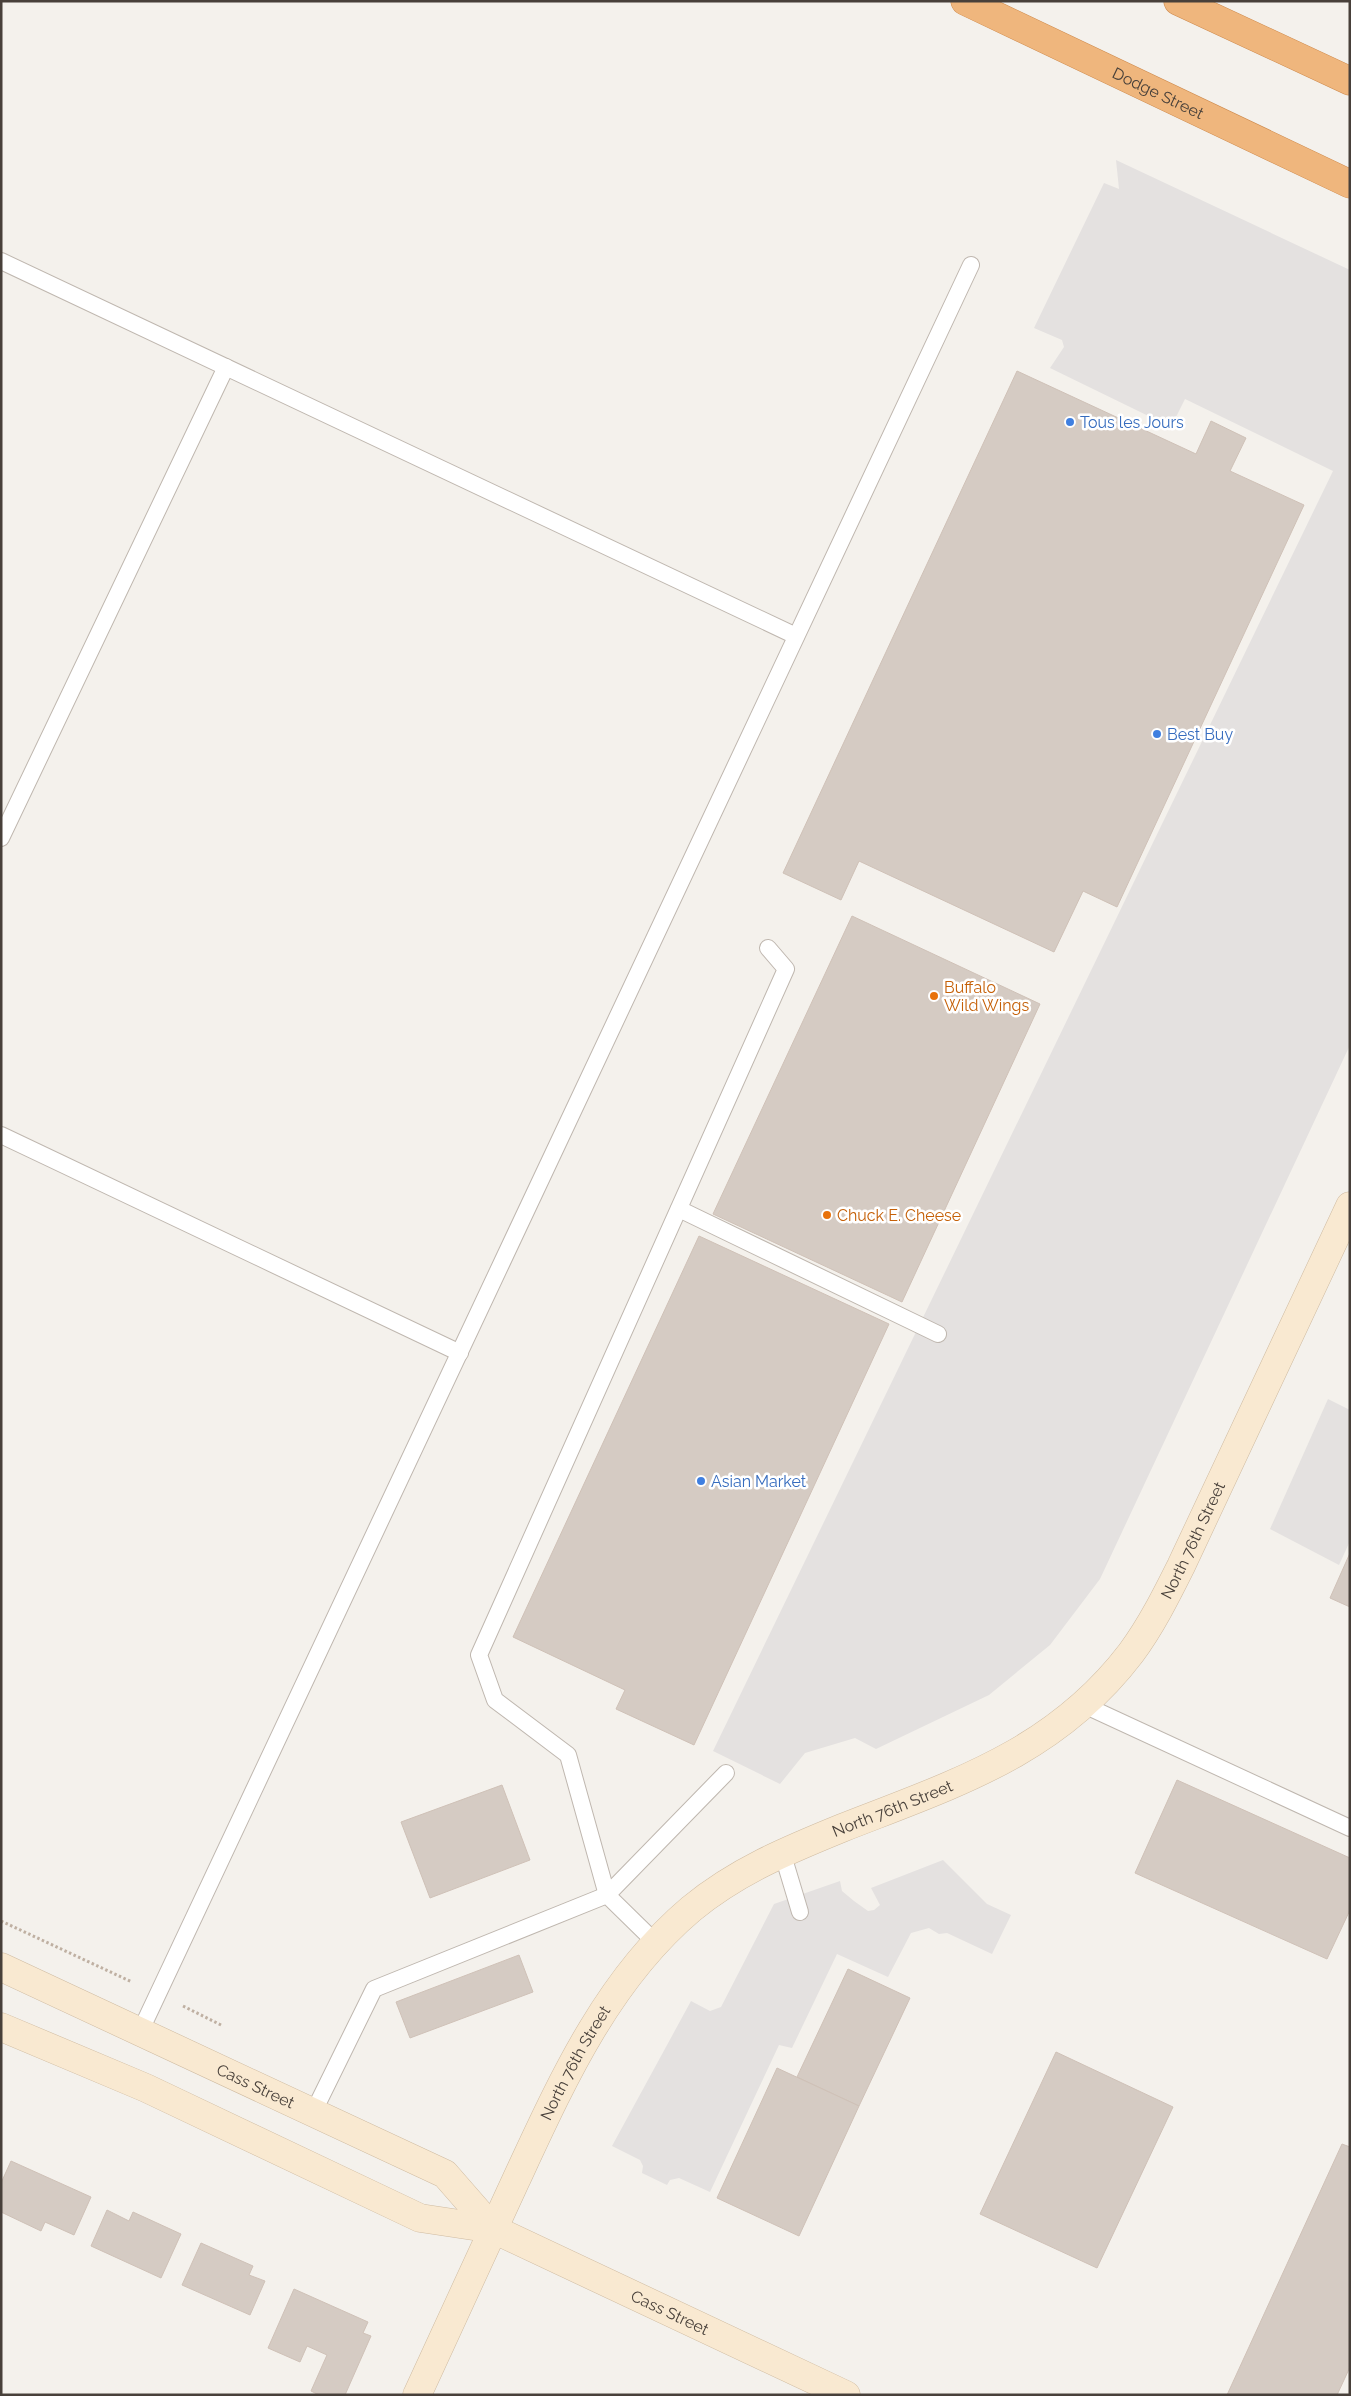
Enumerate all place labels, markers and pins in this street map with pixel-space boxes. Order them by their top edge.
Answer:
place label: Tous les Jours [1080,413,1184,432]
marker: Tous les Jours [1064,416,1076,428]
place label: Best Buy [1167,725,1233,744]
marker: Best Buy [1151,728,1163,740]
place label: Buffalo Wild Wings [944,978,1029,1015]
marker: Buffalo Wild Wings [928,990,940,1002]
place label: Chuck E. Cheese [837,1206,961,1225]
marker: Chuck E. Cheese [821,1209,833,1221]
place label: Asian Market [711,1472,807,1491]
marker: Asian Market [695,1475,707,1487]

